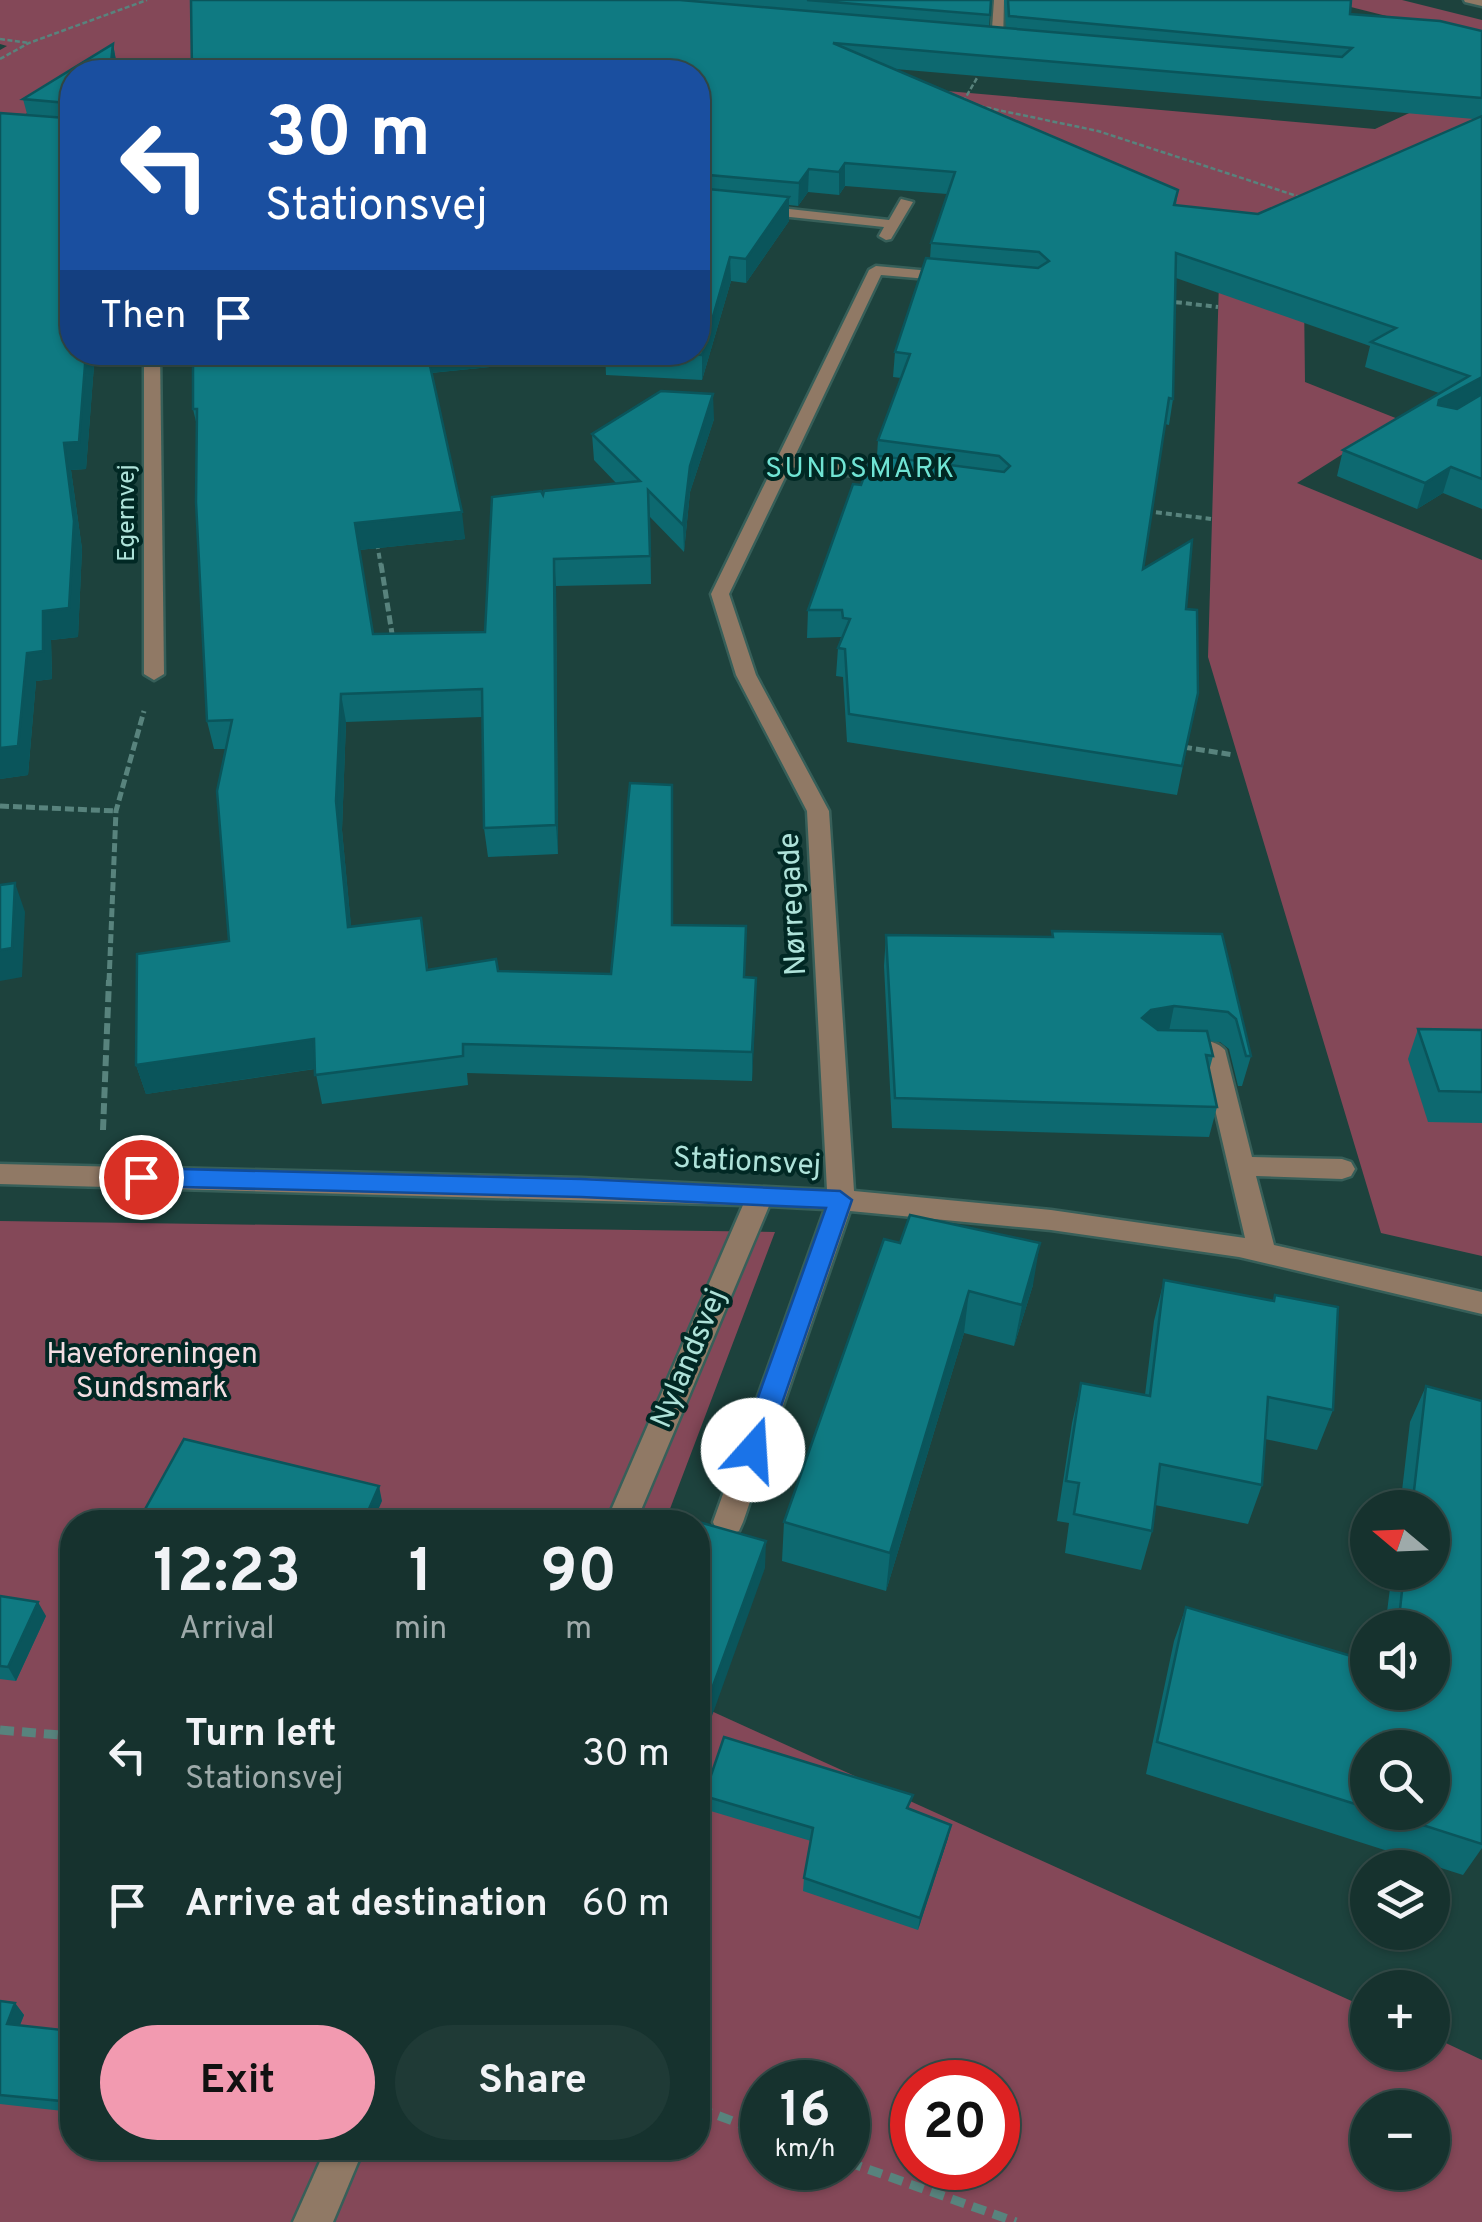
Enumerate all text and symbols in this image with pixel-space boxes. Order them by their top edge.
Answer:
text: 30 m [265,92,431,181]
icon: left [100,100,230,230]
text: Stationsvej [265,179,488,236]
icon: arrive [206,290,261,345]
text: Then [100,293,186,342]
district label: SUNDSMARK [765,452,957,488]
street label: Egernvej [112,464,144,562]
street label: Nørregade [772,831,816,977]
pin [99,1135,184,1220]
street label: Stationsvej [672,1141,822,1185]
icon: arrive [114,1150,169,1205]
street label: Nylandsvej [644,1284,736,1434]
park label: Haveforeningen Sundsmark [46,1337,258,1408]
position arrow [701,1398,805,1502]
north arrow [1350,1490,1450,1590]
map controls [1350,1490,1450,2190]
text: 12:23 [153,1537,301,1613]
text: 1 [409,1537,433,1613]
text: 90 [540,1537,617,1613]
text: Arrival [179,1610,275,1650]
text: min [394,1610,447,1650]
text: m [565,1610,592,1650]
button: sound [1350,1610,1450,1710]
text: Turn left [185,1711,337,1760]
icon: left [100,1728,155,1783]
button: search [1350,1730,1450,1830]
text: 30 m [582,1731,670,1780]
text: Stationsvej [185,1760,343,1800]
button: layers [1350,1850,1450,1950]
icon: arrive [100,1878,155,1933]
text: Arrive at destination [185,1881,548,1930]
text: 60 m [582,1881,670,1930]
button: + [1350,1970,1450,2070]
button: Exit [100,2025,375,2140]
button: Share [395,2025,670,2140]
speed limit sign: 20 [890,2060,1020,2190]
text: 16 [780,2081,830,2144]
button: − [1350,2090,1450,2190]
text: km/h [775,2134,835,2166]

